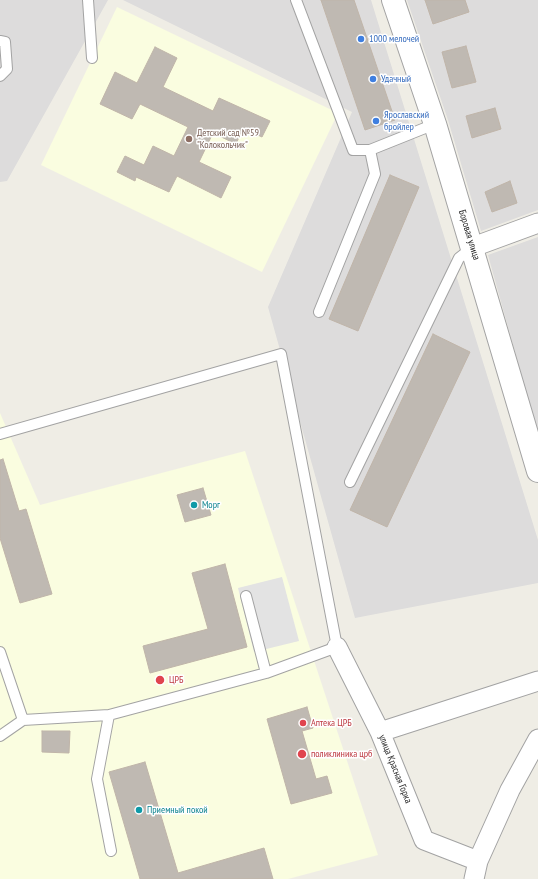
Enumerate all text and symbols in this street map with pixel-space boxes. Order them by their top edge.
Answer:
place label: 1000 мелочей [369,33,419,45]
marker: 1000 мелочей [356,34,366,44]
place label: Удачный [381,73,411,85]
marker: Удачный [368,74,378,84]
place label: Ярославский бройлер [384,109,429,132]
marker: Ярославский бройлер [371,116,381,126]
place label: Детский сад №59 "Колокольчик" [197,127,259,150]
marker: Детский сад №59 "Колокольчик" [184,134,194,144]
street label: Боровая улица [456,208,482,262]
place label: Морг [202,499,220,511]
marker: Морг [189,500,199,510]
marker: ЦРБ [154,674,166,686]
place label: ЦРБ [169,674,183,686]
place label: Аптека ЦРБ [311,717,352,729]
marker: Аптека ЦРБ [298,718,308,728]
street label: улица Красная Горка [376,733,414,805]
marker: поликлиника црб [296,748,308,760]
place label: поликлиника црб [311,748,372,760]
place label: Приемный покой [147,804,208,816]
marker: Приемный покой [134,805,144,815]

